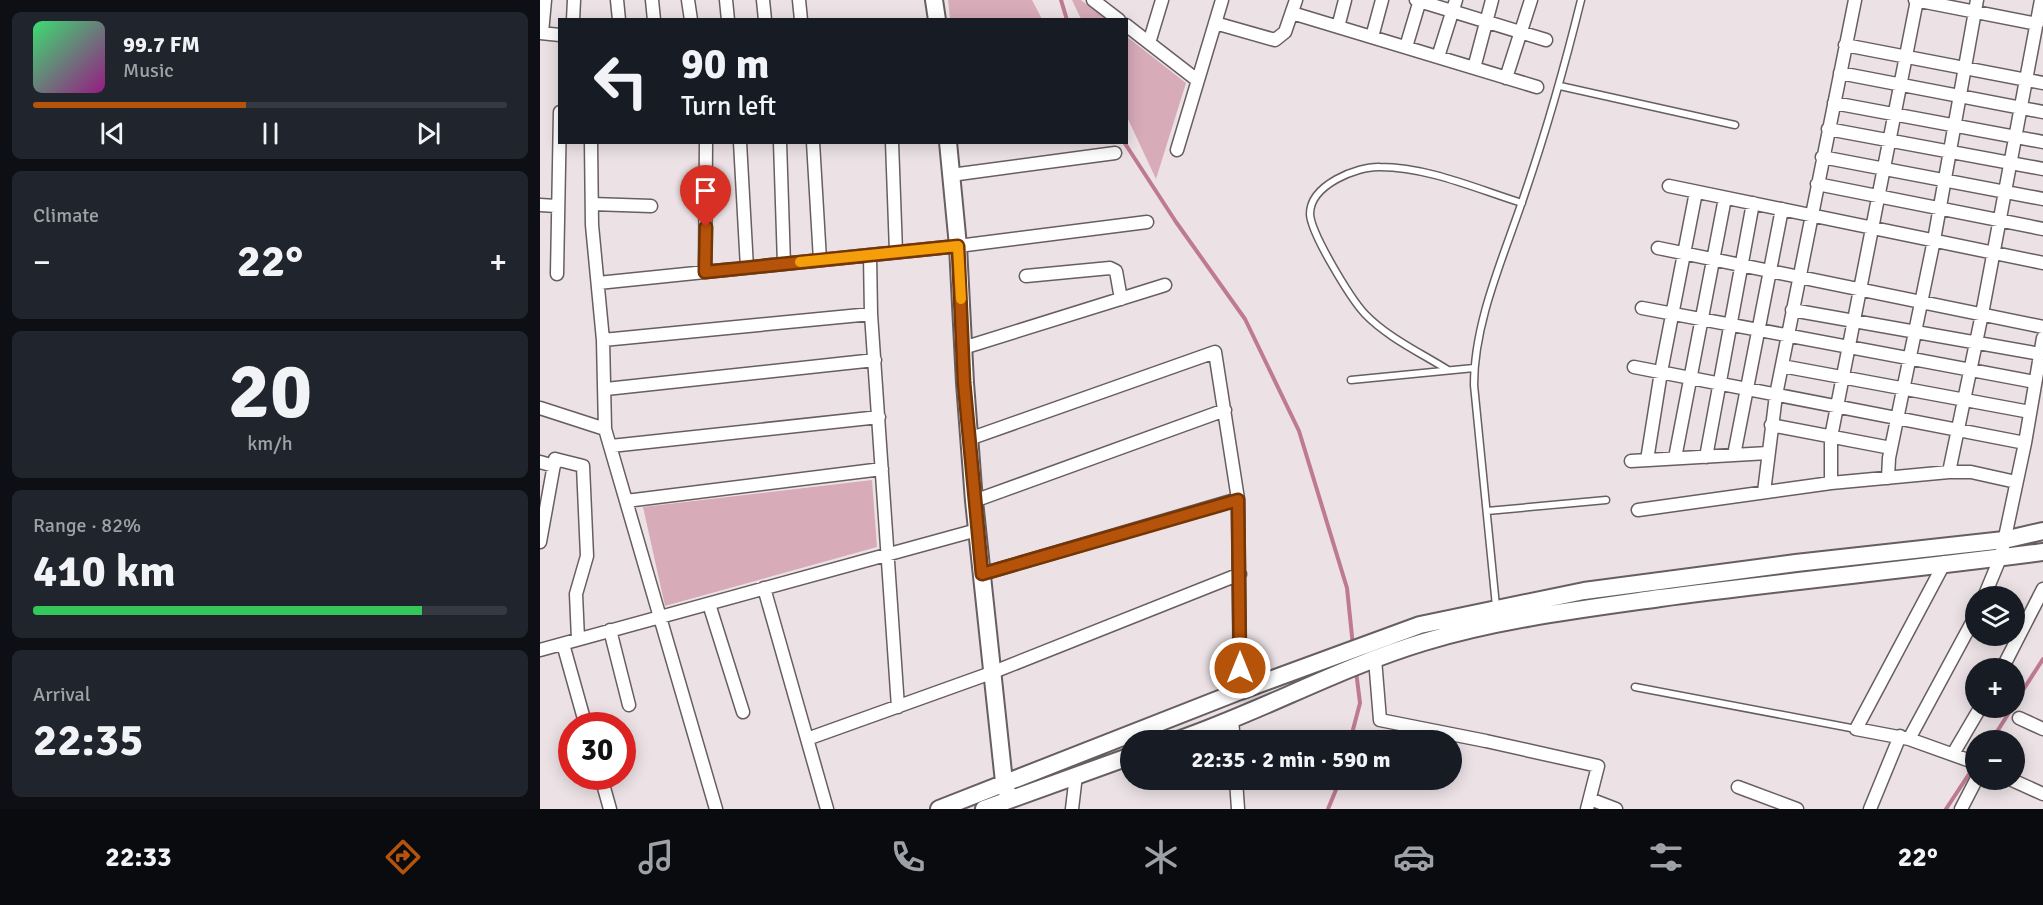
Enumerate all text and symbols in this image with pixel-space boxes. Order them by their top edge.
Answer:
text: 99.7 FM [123,31,200,58]
text: 90 m [681,39,770,90]
icon: left [582,42,660,120]
text: Music [123,58,174,83]
text: Turn left [681,90,776,123]
icon: previous [96,117,129,150]
icon: pause [254,117,287,150]
icon: next [412,117,445,150]
pin [680,165,731,227]
icon: arrive [689,174,722,207]
text: Climate [33,203,99,228]
text: 22° [237,234,303,289]
text: − [33,242,51,283]
text: + [489,242,507,283]
text: 20 [228,344,312,440]
text: km/h [247,431,293,456]
text: Range · 82% [33,513,141,538]
text: 410 km [33,544,176,599]
map controls [1965,586,2025,790]
button: layers [1965,586,2025,646]
position arrow [1208,636,1272,700]
button: + [1965,658,2025,718]
text: Arrival [33,682,91,707]
speed limit sign: 30 [558,712,636,790]
text: 22:35 [33,713,143,768]
button: − [1965,730,2025,790]
text: 22:35 · 2 min · 590 m [1191,746,1391,773]
icon: directions [382,836,424,878]
icon: music [635,836,677,878]
icon: phone [887,836,929,878]
icon: climate [1140,836,1182,878]
icon: car [1393,836,1435,878]
icon: filters [1645,836,1687,878]
text: 22:33 [105,841,172,874]
text: 22° [1898,841,1938,874]

